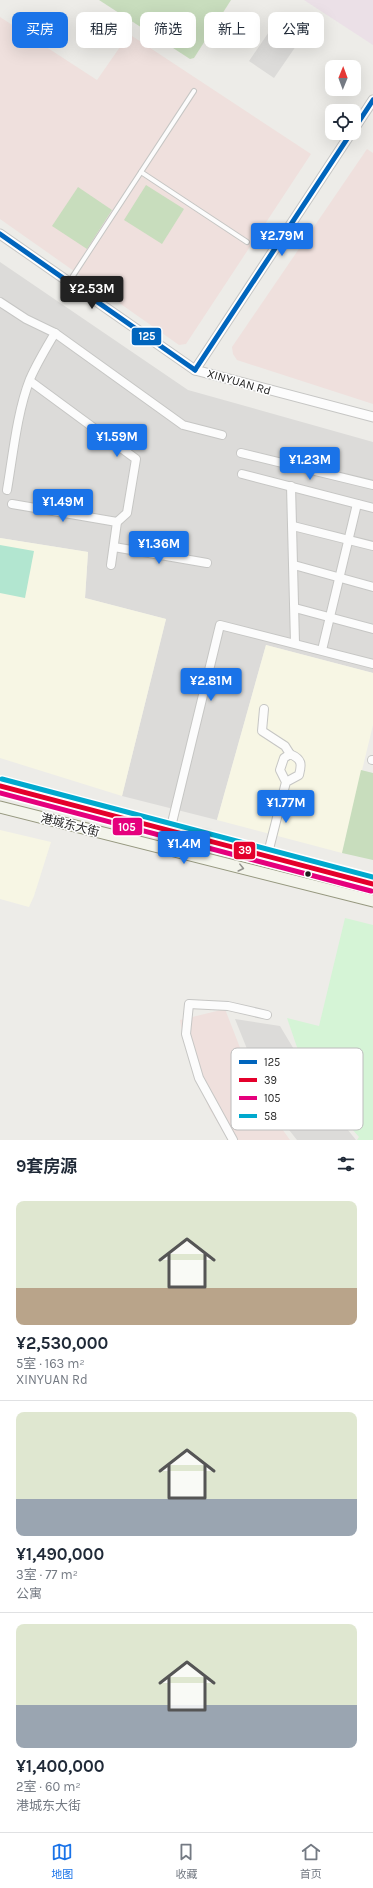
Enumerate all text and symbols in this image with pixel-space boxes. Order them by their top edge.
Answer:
chip: 买房 [12,12,68,48]
chip: 租房 [76,12,132,48]
chip: 筛选 [140,12,196,48]
chip: 新上 [204,12,260,48]
chip: 公寓 [268,12,324,48]
north arrow [325,60,361,96]
map controls [325,60,361,140]
button: locate [325,104,361,140]
pin: ¥2.79M [249,223,315,257]
text: ¥2.79M [260,228,304,243]
pin: ¥2.53M [59,276,125,310]
text: ¥2.53M [69,281,115,296]
line badge: 125 [131,327,162,346]
text: 125 [139,330,155,343]
street label: XINYUAN Rd [205,366,273,398]
pin: ¥1.59M [84,424,150,458]
text: ¥1.59M [96,429,138,444]
pin: ¥1.23M [277,447,343,481]
text: ¥1.23M [289,452,331,467]
pin: ¥1.49M [30,489,96,523]
text: ¥1.49M [42,494,84,509]
pin: ¥1.36M [126,531,192,565]
text: ¥1.36M [138,536,180,551]
pin: ¥2.81M [178,668,244,702]
text: ¥2.81M [190,673,232,688]
pin: ¥1.77M [253,790,319,824]
text: ¥1.77M [266,795,306,810]
street label: 港城东大街 [39,811,101,839]
line badge: 105 [112,817,143,836]
text: 105 [118,821,136,834]
pin: ¥1.4M [156,831,212,865]
text: ¥1.4M [167,836,201,851]
line badge: 39 [233,841,256,860]
text: 39 [238,844,252,857]
one-way arrow [238,863,245,872]
unlabelled marker [303,869,313,879]
legend [231,1048,363,1130]
text: 125 [264,1056,280,1069]
text: 39 [264,1074,277,1087]
text: 105 [264,1092,280,1105]
text: 58 [264,1110,277,1123]
icon: filters [335,1153,357,1175]
text: 9套房源 [16,1156,77,1176]
icon: home [151,1227,223,1299]
text: ¥2,530,000 [16,1333,108,1353]
text: 5室 · 163 m² [16,1356,85,1371]
text: XINYUAN Rd [16,1372,88,1387]
icon: home [151,1438,223,1510]
text: ¥1,490,000 [16,1544,104,1564]
text: 3室 · 77 m² [16,1567,78,1582]
text: 公寓 [16,1586,42,1601]
icon: home [151,1650,223,1722]
text: ¥1,400,000 [16,1756,105,1776]
text: 2室 · 60 m² [16,1779,81,1794]
text: 港城东大街 [16,1798,81,1813]
tab: 地图 [51,1841,73,1881]
tab: 收藏 [175,1841,197,1881]
tab: 首页 [300,1841,322,1881]

